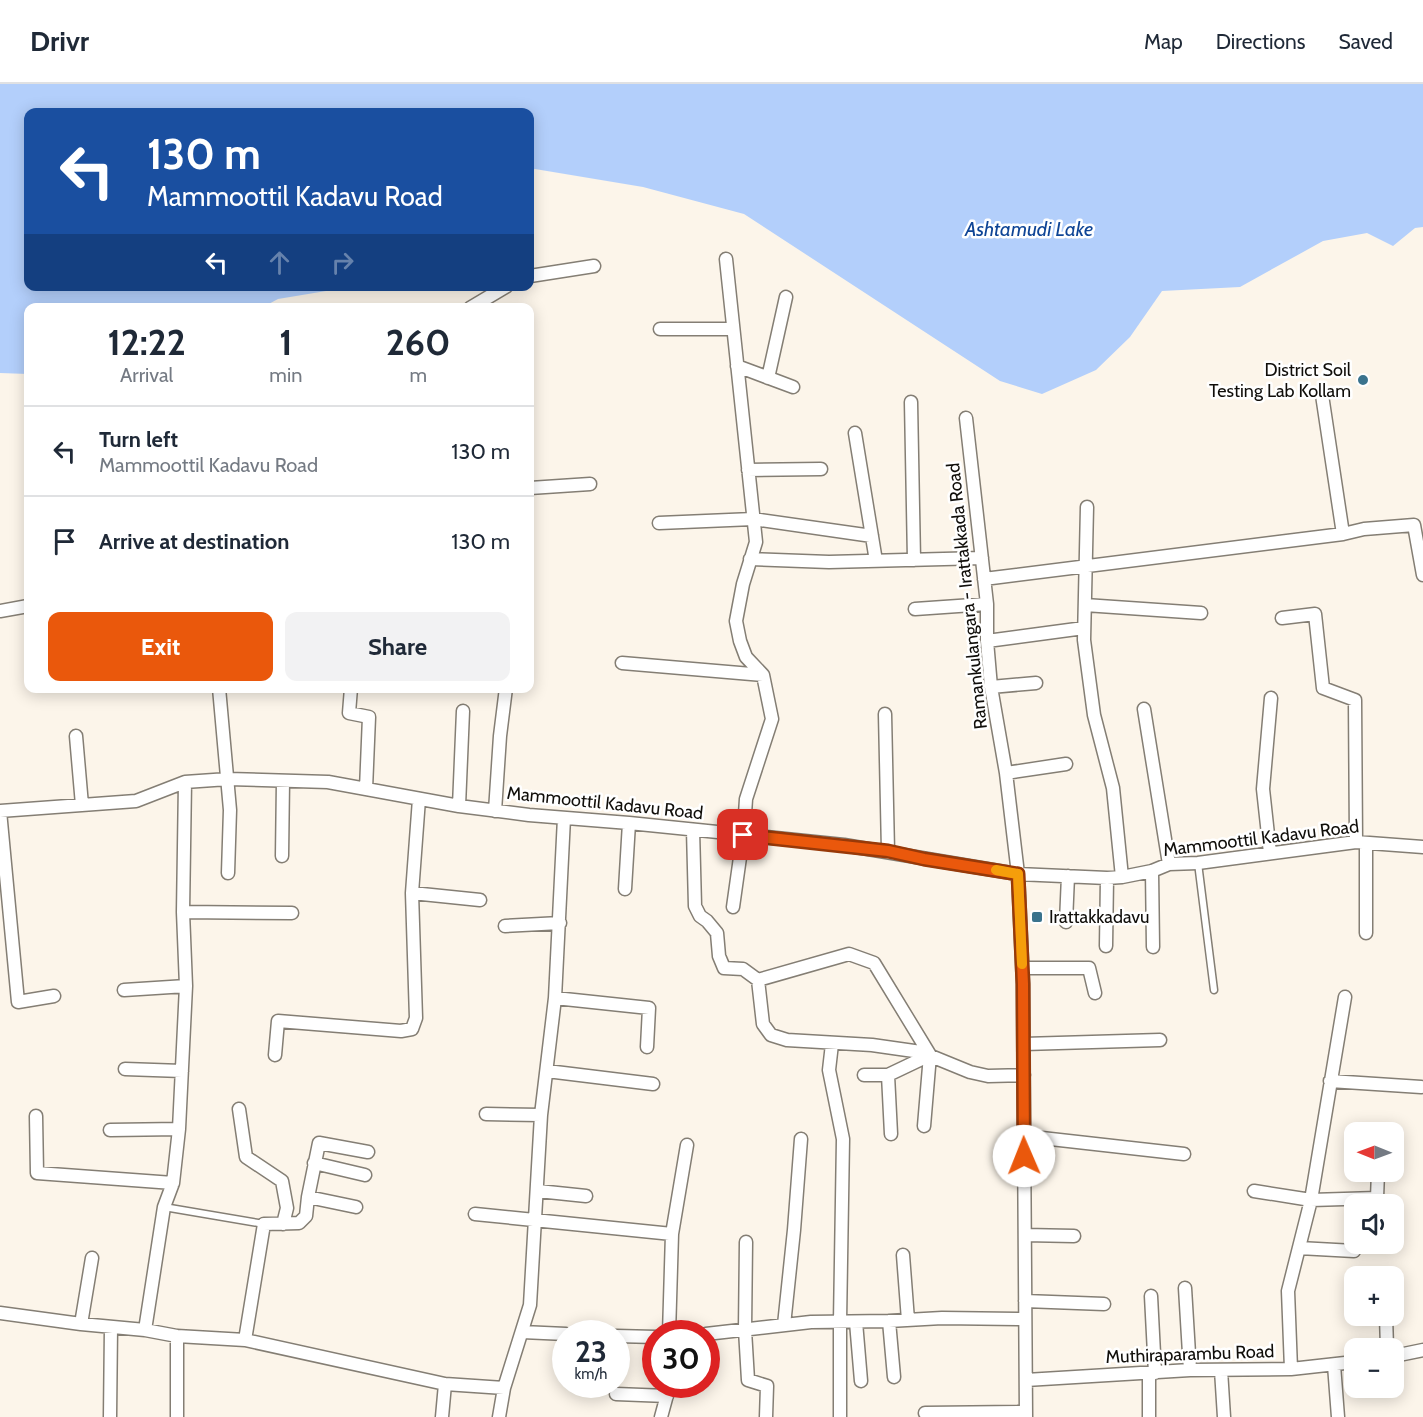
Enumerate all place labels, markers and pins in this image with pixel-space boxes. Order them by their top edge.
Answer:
place label: District Soil Testing Lab Kollam [1209,359,1352,402]
marker: District Soil Testing Lab Kollam [1356,373,1370,387]
pin [717,809,768,860]
place label: Irattakkadavu [1049,906,1150,928]
marker: Irattakkadavu [1030,910,1044,924]

